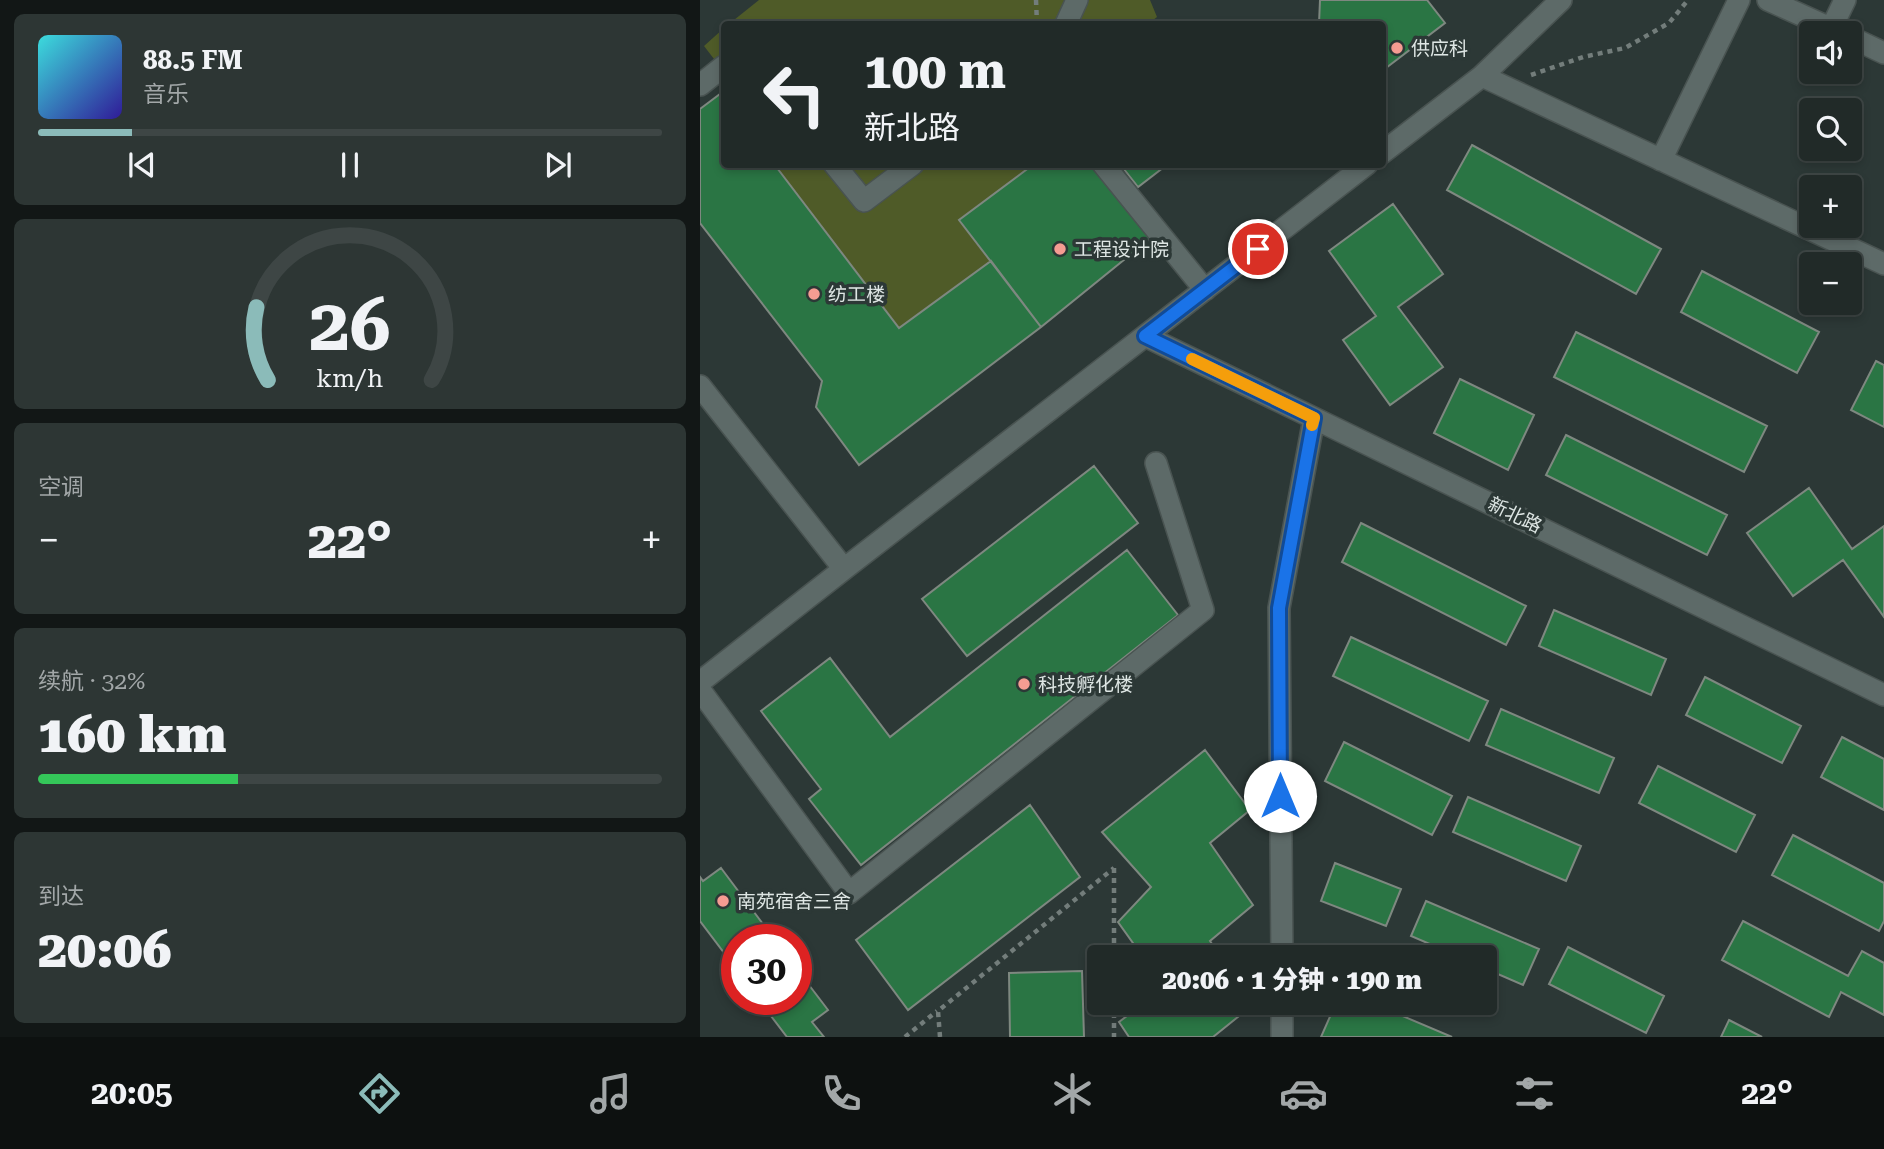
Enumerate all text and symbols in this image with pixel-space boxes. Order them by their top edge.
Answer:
map controls [1799,21,1862,315]
button: sound [1799,21,1862,84]
place label: 供应科 [1411,37,1468,60]
marker: 供应科 [1389,40,1405,56]
text: 100 m [864,43,1006,100]
text: 88.5 FM [143,45,243,75]
icon: left [749,49,840,140]
text: 音乐 [143,81,189,108]
button: search [1799,98,1862,161]
text: 新北路 [864,109,960,147]
icon: previous [123,146,161,184]
icon: pause [331,146,369,184]
icon: next [539,146,577,184]
button: + [1799,175,1862,238]
pin [1228,219,1288,279]
icon: arrive [1239,230,1277,268]
place label: 工程设计院 [1074,238,1169,261]
marker: 工程设计院 [1052,241,1068,257]
button: − [1799,252,1862,315]
text: 26 [309,283,391,368]
place label: 纺工楼 [828,283,885,306]
marker: 纺工楼 [806,286,822,302]
text: km/h [317,364,383,393]
text: 空调 [38,474,84,501]
street label: 新北路 [1484,492,1546,538]
text: 22° [308,510,392,571]
text: − [38,518,59,562]
text: + [641,518,662,562]
text: 续航 · 32% [38,668,145,695]
place label: 科技孵化楼 [1038,673,1133,696]
marker: 科技孵化楼 [1016,676,1032,692]
text: 160 km [38,704,226,765]
position arrow [1243,759,1317,833]
text: 到达 [38,883,84,910]
place label: 南苑宿舍三舍 [737,890,851,913]
marker: 南苑宿舍三舍 [715,893,731,909]
text: 20:06 [38,919,172,980]
speed limit sign: 30 [721,924,812,1015]
text: 20:06 · 1 分钟 · 190 m [1162,965,1422,995]
icon: directions [355,1069,404,1118]
icon: music [586,1069,635,1118]
icon: phone [817,1069,866,1118]
icon: climate [1048,1069,1097,1118]
icon: car [1279,1069,1328,1118]
icon: filters [1510,1069,1559,1118]
text: 20:05 [91,1074,173,1112]
text: 22° [1741,1074,1793,1112]

